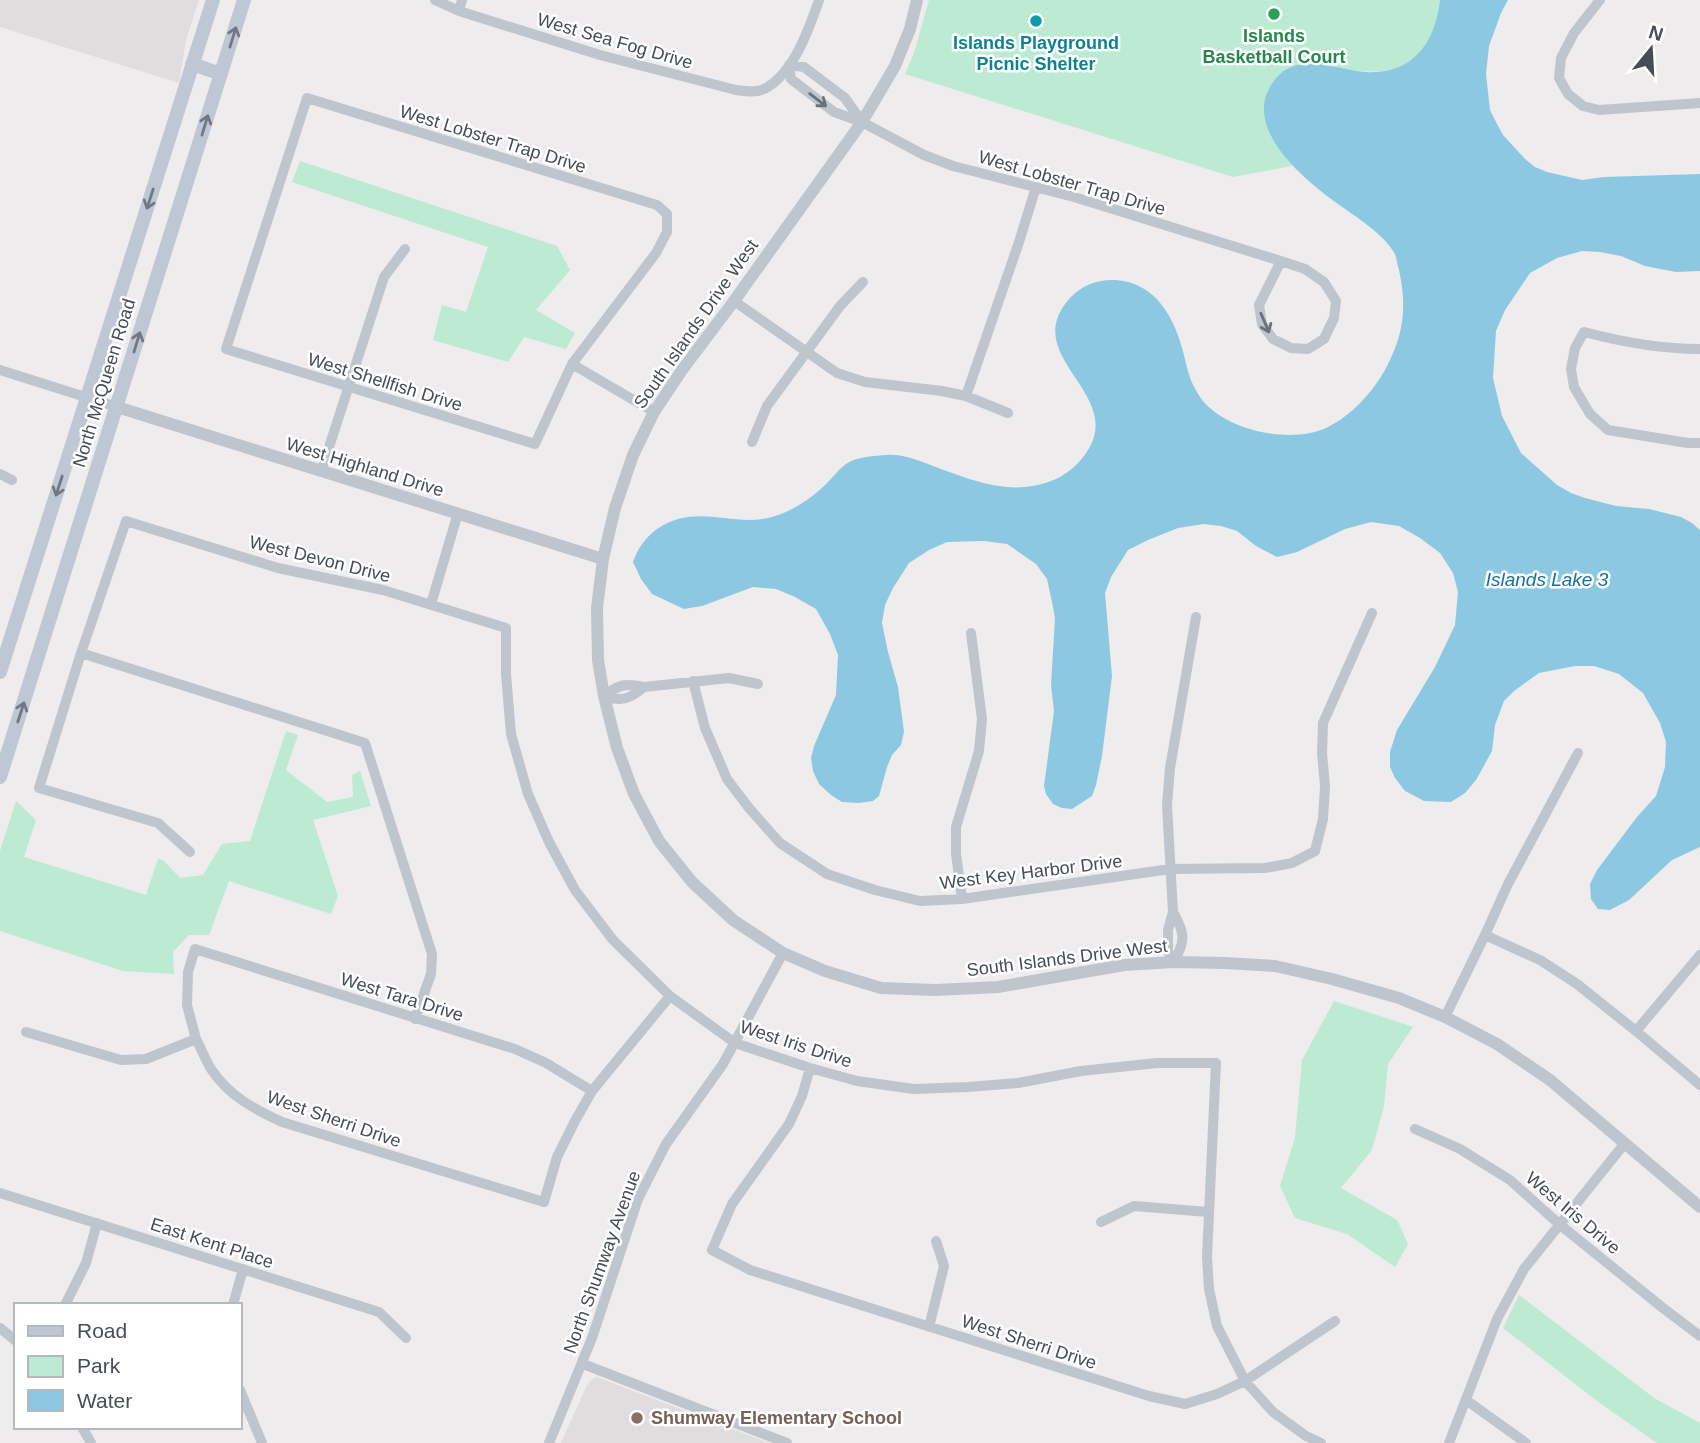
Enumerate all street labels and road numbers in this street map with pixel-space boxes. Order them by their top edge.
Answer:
street label: West Sea Fog Drive [535,9,695,73]
street label: West Lobster Trap Drive [397,101,589,177]
street label: West Lobster Trap Drive [976,147,1168,219]
street label: South Islands Drive West [630,236,762,412]
street label: North McQueen Road [69,296,139,470]
street label: West Shellfish Drive [305,349,465,415]
street label: West Highland Drive [284,434,446,500]
street label: West Devon Drive [247,532,393,586]
street label: West Key Harbor Drive [939,851,1123,893]
street label: South Islands Drive West [966,936,1168,980]
street label: West Tara Drive [338,969,466,1025]
street label: West Iris Drive [737,1016,855,1072]
street label: West Sherri Drive [264,1087,404,1151]
street label: North Shumway Avenue [560,1168,644,1356]
street label: West Iris Drive [1522,1168,1624,1258]
street label: East Kent Place [148,1214,276,1272]
street label: West Sherri Drive [959,1311,1099,1373]

